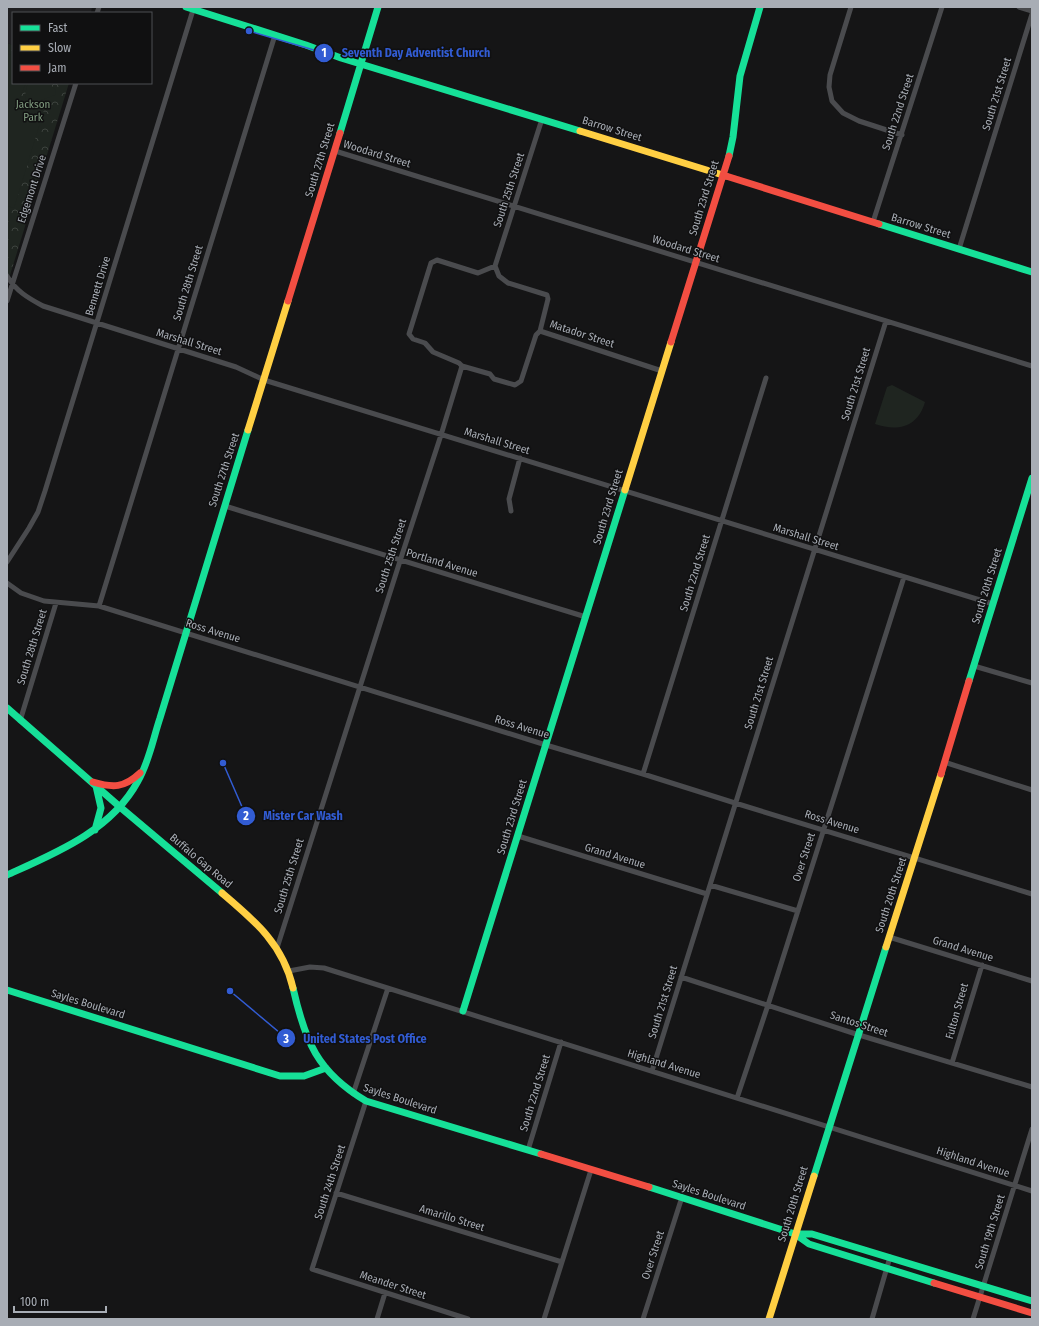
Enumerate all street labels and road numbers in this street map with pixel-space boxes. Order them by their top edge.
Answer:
street label: South 21st Street [980,55,1014,132]
street label: South 22nd Street [879,72,917,152]
street label: Barrow Street [581,114,644,144]
street label: South 27th Street [302,121,338,199]
street label: Woodard Street [342,138,413,171]
street label: South 25th Street [491,151,527,229]
street label: Edgemont Drive [15,153,49,225]
street label: South 23rd Street [686,159,722,237]
street label: Barrow Street [890,211,953,241]
street label: Woodard Street [651,233,722,266]
street label: South 28th Street [170,243,206,322]
street label: Bennett Drive [83,255,113,317]
street label: Matador Street [548,317,616,351]
street label: Marshall Street [155,326,224,358]
street label: South 21st Street [839,345,873,422]
street label: Marshall Street [463,425,532,457]
street label: South 27th Street [206,431,242,509]
street label: South 23rd Street [590,468,626,546]
street label: South 25th Street [373,517,409,595]
street label: Marshall Street [772,521,841,553]
street label: South 22nd Street [677,532,713,613]
street label: Portland Avenue [405,546,479,580]
street label: South 20th Street [969,546,1005,625]
street label: South 28th Street [14,607,50,686]
street label: Ross Avenue [184,617,242,645]
street label: South 21st Street [742,654,776,731]
street label: Ross Avenue [493,713,551,741]
street label: South 23rd Street [494,778,530,856]
street label: Ross Avenue [803,808,861,836]
street label: Buffalo Gap Road [167,831,235,891]
street label: Over Street [790,831,818,883]
street label: South 25th Street [271,837,307,915]
street label: Grand Avenue [583,841,647,871]
street label: South 20th Street [873,855,909,934]
street label: Grand Avenue [931,934,995,964]
street label: South 21st Street [646,963,680,1040]
street label: Fulton Street [943,981,971,1041]
street label: Sayles Boulevard [50,987,126,1021]
street label: Santos Street [828,1009,890,1040]
street label: Highland Avenue [626,1047,702,1081]
street label: South 22nd Street [517,1052,553,1133]
street label: Sayles Boulevard [362,1081,438,1117]
street label: South 24th Street [312,1143,348,1221]
street label: Highland Avenue [935,1144,1011,1180]
street label: South 20th Street [775,1164,811,1243]
street label: Sayles Boulevard [671,1177,747,1213]
street label: South 19th Street [972,1193,1008,1271]
street label: Amarillo Street [418,1202,487,1234]
street label: Over Street [639,1229,667,1281]
street label: Meander Street [358,1268,428,1302]

